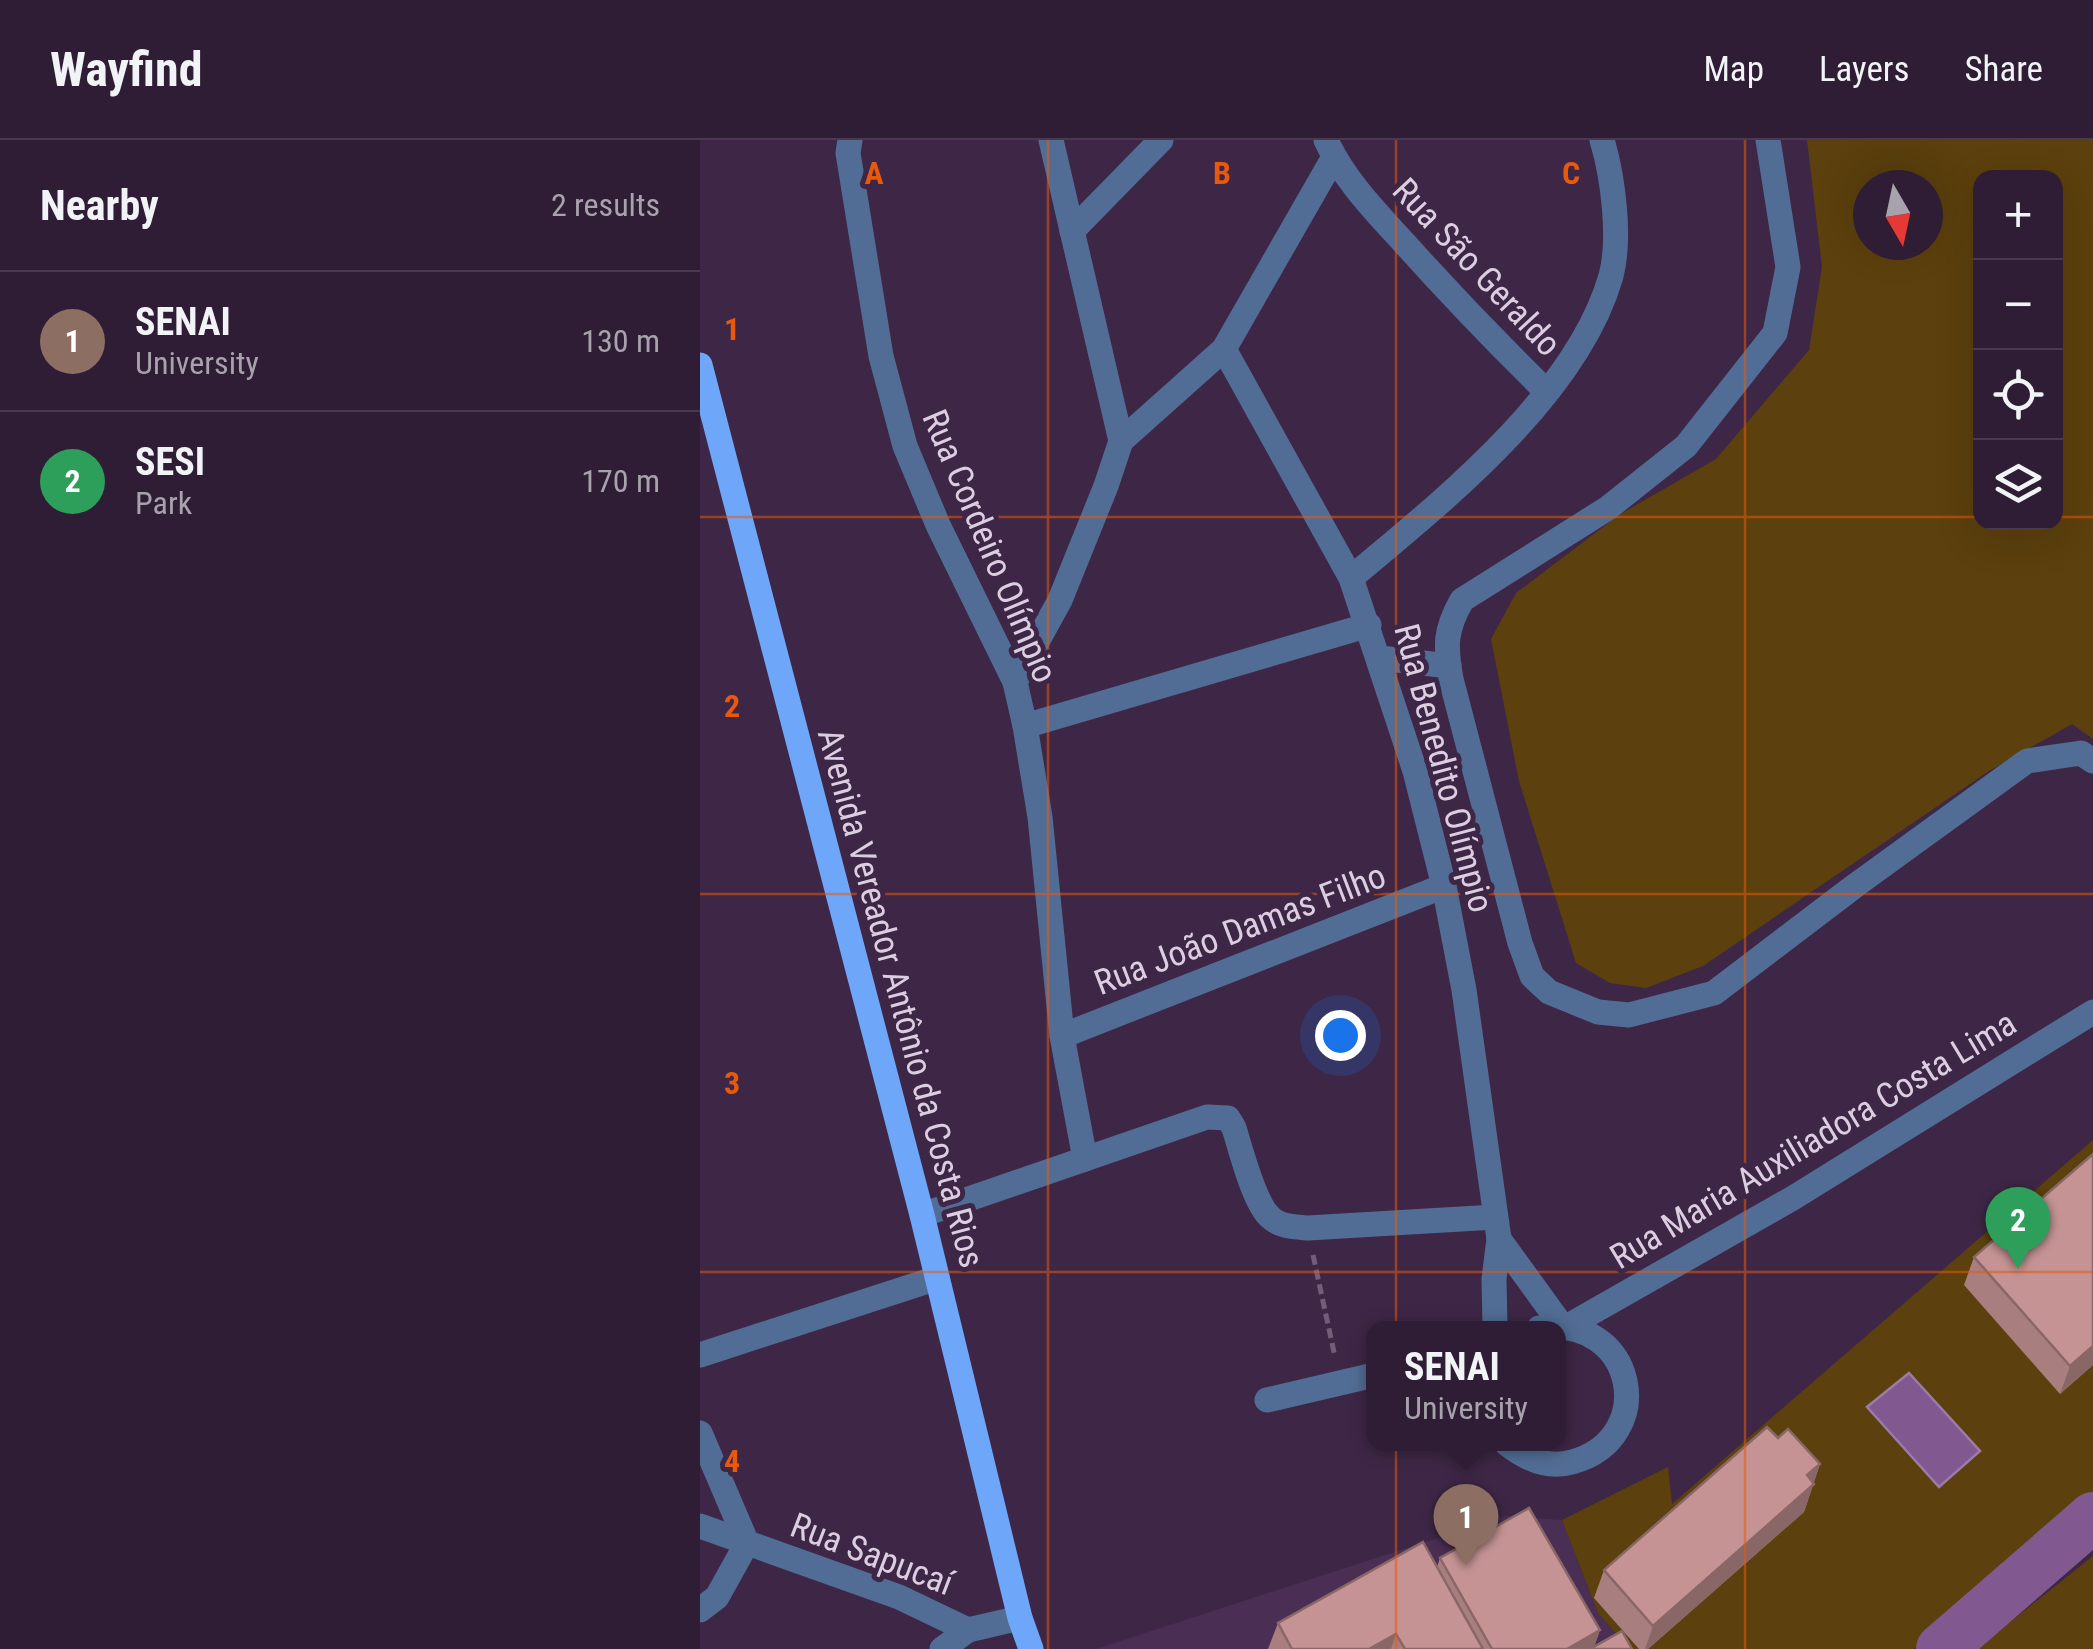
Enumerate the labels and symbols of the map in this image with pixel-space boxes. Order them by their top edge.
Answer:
text: A [864,154,884,192]
text: B [1213,154,1231,192]
text: C [1562,154,1580,192]
street label: Rua São Geraldo [1384,170,1569,365]
north arrow [1853,170,1943,260]
text: 1 [724,310,740,348]
street label: Rua Cordeiro Olímpio [914,404,1066,689]
street label: Rua Benedito Olímpio [1385,620,1502,917]
text: 2 [724,687,740,725]
street label: Avenida Vereador Antônio da Costa Rios [809,724,992,1272]
street label: Rua João Damas Filho [1089,855,1391,1004]
street label: Rua Maria Auxiliadora Costa Lima [1603,1003,2024,1278]
your location [1315,1010,1366,1061]
text: 3 [724,1064,740,1102]
pin: 2 [1986,1186,2050,1269]
text: 4 [724,1442,740,1480]
pin: 1 [1434,1484,1498,1566]
street label: Rua Sapucaí [785,1505,960,1605]

